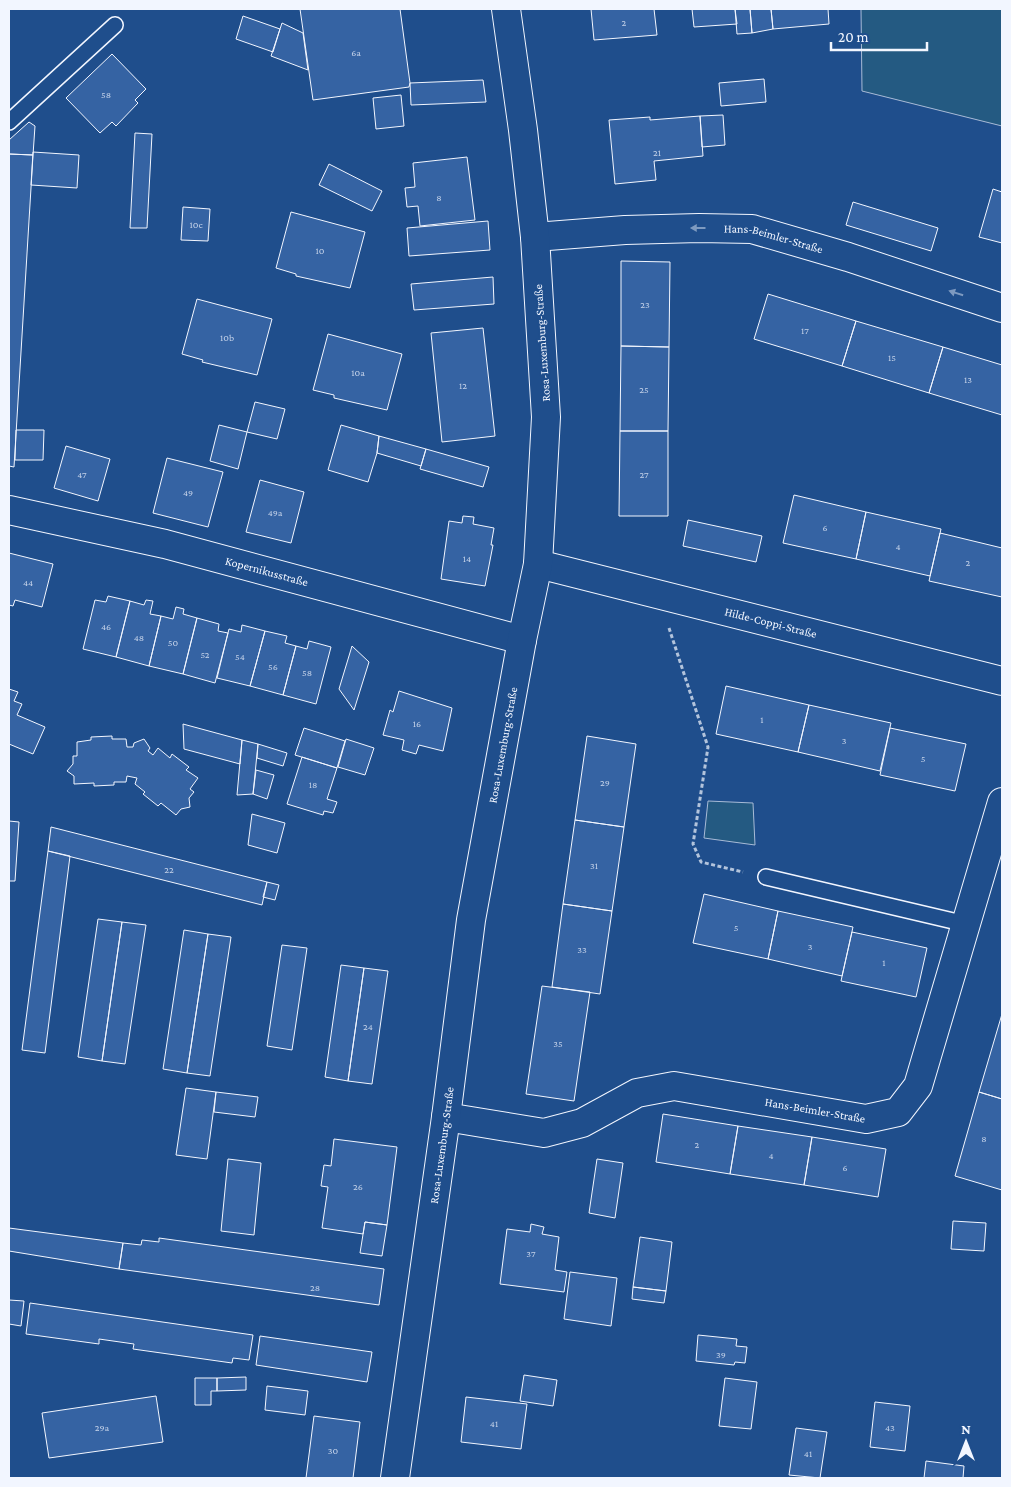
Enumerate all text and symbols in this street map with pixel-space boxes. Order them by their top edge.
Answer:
house number: 2 [622,17,627,28]
scale bar [831,20,927,52]
text: 20 m [838,29,869,45]
house number: 6a [351,47,361,58]
house number: 58 [101,89,111,100]
house number: 21 [653,147,661,158]
house number: 8 [436,192,442,203]
house number: 10c [189,219,203,230]
street label: Hans-Beimler-Straße [724,221,825,256]
one-way arrow [690,224,706,232]
house number: 10 [316,245,325,256]
street label: Rosa-Luxemburg-Straße [531,284,553,402]
one-way arrow [948,288,963,296]
house number: 23 [640,299,650,310]
house number: 17 [801,325,809,336]
house number: 10b [220,332,234,343]
house number: 15 [888,352,896,363]
house number: 10a [351,367,365,378]
house number: 13 [964,374,972,385]
house number: 12 [459,380,467,391]
house number: 25 [639,384,649,395]
house number: 47 [77,469,87,480]
house number: 27 [639,469,649,480]
house number: 49 [183,487,193,498]
house number: 49a [268,507,283,518]
house number: 6 [822,522,828,533]
house number: 4 [895,541,901,552]
house number: 14 [463,553,471,564]
street label: Kopernikusstraße [224,554,310,589]
house number: 2 [966,557,971,568]
house number: 44 [23,577,33,588]
street label: Hilde-Coppi-Straße [723,604,818,641]
house number: 46 [101,621,111,632]
house number: 48 [134,632,144,643]
house number: 50 [168,637,179,648]
house number: 52 [200,649,210,660]
house number: 54 [235,651,245,662]
house number: 56 [268,661,278,672]
house number: 58 [302,667,312,678]
street label: Rosa-Luxemburg-Straße [485,686,520,804]
house number: 1 [760,714,764,725]
house number: 16 [413,718,421,729]
house number: 3 [842,735,847,746]
house number: 5 [921,753,926,764]
house number: 29 [600,777,610,788]
house number: 18 [309,779,317,790]
house number: 31 [590,860,598,871]
house number: 22 [164,864,174,875]
house number: 5 [734,922,739,933]
house number: 3 [808,941,813,952]
house number: 33 [577,944,587,955]
house number: 1 [882,957,886,968]
house number: 24 [363,1021,373,1032]
house number: 35 [553,1038,563,1049]
street label: Rosa-Luxemburg-Straße [427,1086,457,1205]
street label: Hans-Beimler-Straße [764,1095,866,1126]
house number: 8 [981,1133,987,1144]
house number: 2 [695,1139,700,1150]
house number: 4 [768,1150,774,1161]
house number: 6 [842,1162,848,1173]
house number: 26 [353,1181,363,1192]
house number: 37 [526,1248,536,1259]
house number: 28 [310,1282,320,1293]
house number: 39 [716,1349,726,1360]
north arrow [941,1417,991,1467]
house number: 41 [490,1418,498,1429]
text: N [961,1421,971,1437]
house number: 29a [95,1422,110,1433]
house number: 43 [885,1422,895,1433]
house number: 30 [328,1445,339,1456]
house number: 41 [804,1448,812,1459]

